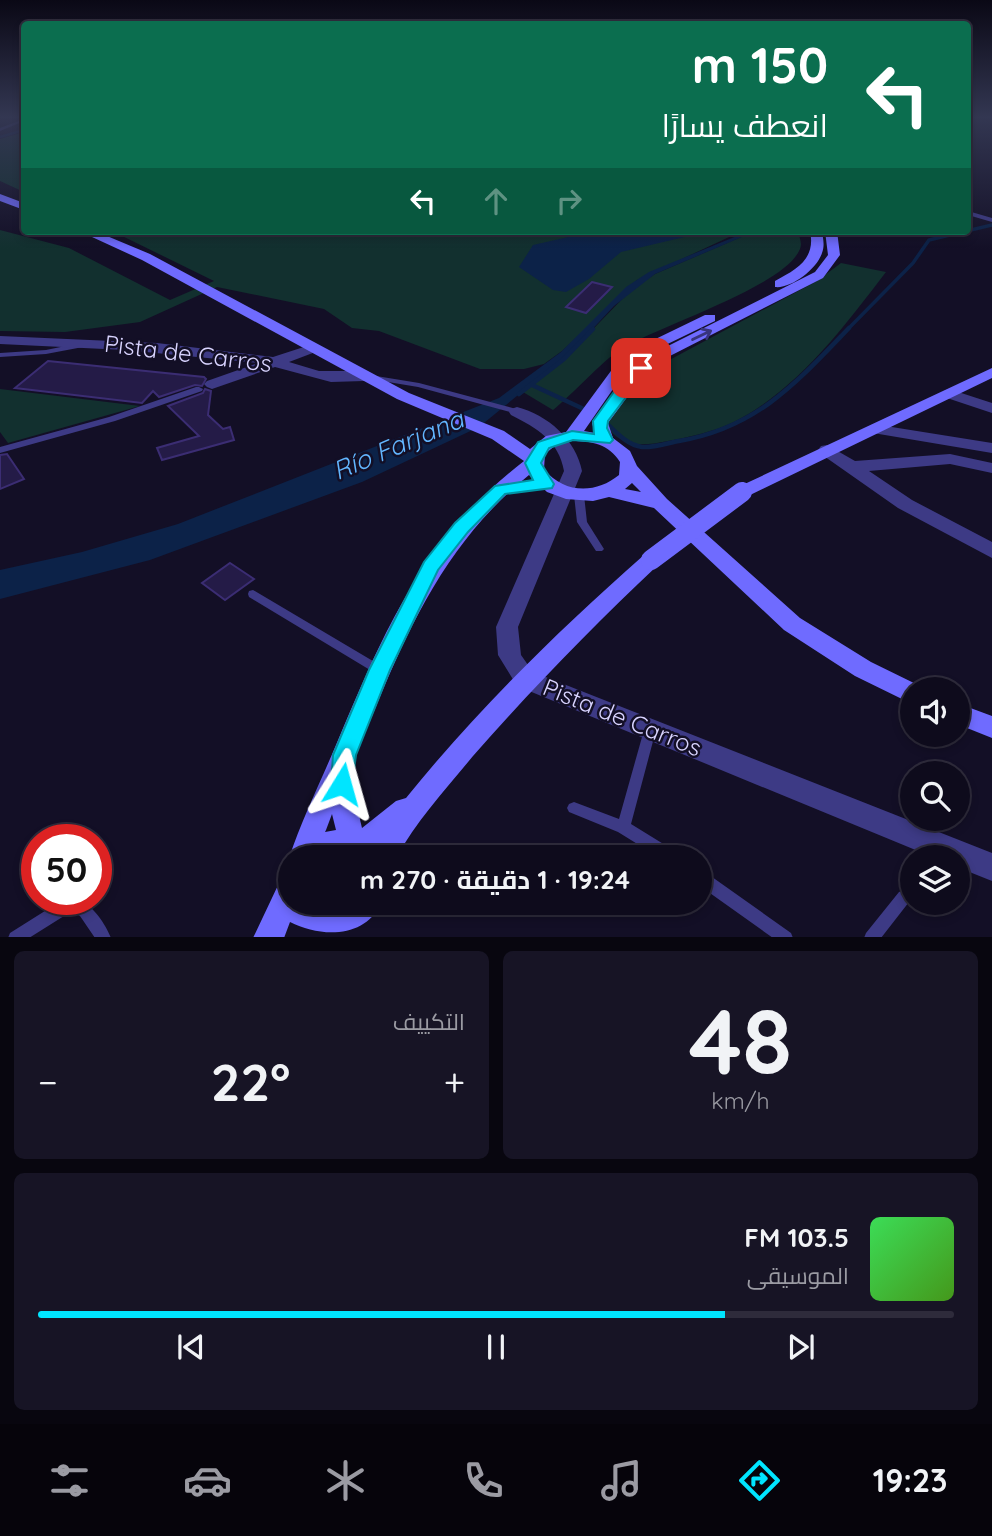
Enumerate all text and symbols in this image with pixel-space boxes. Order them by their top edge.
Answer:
text: 150 m [692,34,828,95]
icon: left [852,49,943,140]
text: انعطف يسارًا [662,105,828,145]
icon: left [404,182,442,220]
icon: ahead [477,182,515,220]
icon: right [550,182,588,220]
one-way arrow [691,327,712,341]
street label: Pista de Carros [103,328,274,378]
pin [611,338,671,398]
icon: arrive [622,349,660,387]
water label: Río Farjana [327,402,469,487]
street label: Pista de Carros [539,672,706,763]
map controls [900,677,970,915]
button: sound [900,677,970,747]
position arrow [305,747,379,821]
button: search [900,761,970,831]
speed limit sign: 50 [21,824,112,915]
button: layers [900,845,970,915]
text: 19:24 · 1 دقيقة · 270 m [360,863,630,896]
text: 48 [689,983,792,1097]
text: التكييف [393,1007,465,1036]
text: 22° [211,1049,290,1114]
text: − [38,1058,58,1106]
text: + [444,1058,465,1106]
text: km/h [711,1086,770,1115]
text: 103.5 FM [744,1221,849,1254]
text: الموسيقى [747,1261,849,1290]
icon: previous [172,1328,210,1366]
icon: pause [477,1328,515,1366]
icon: next [782,1328,820,1366]
icon: filters [45,1456,94,1505]
icon: car [183,1456,232,1505]
icon: climate [321,1456,370,1505]
icon: phone [459,1456,508,1505]
icon: music [597,1456,646,1505]
icon: directions [735,1456,784,1505]
text: 19:23 [873,1460,947,1500]

